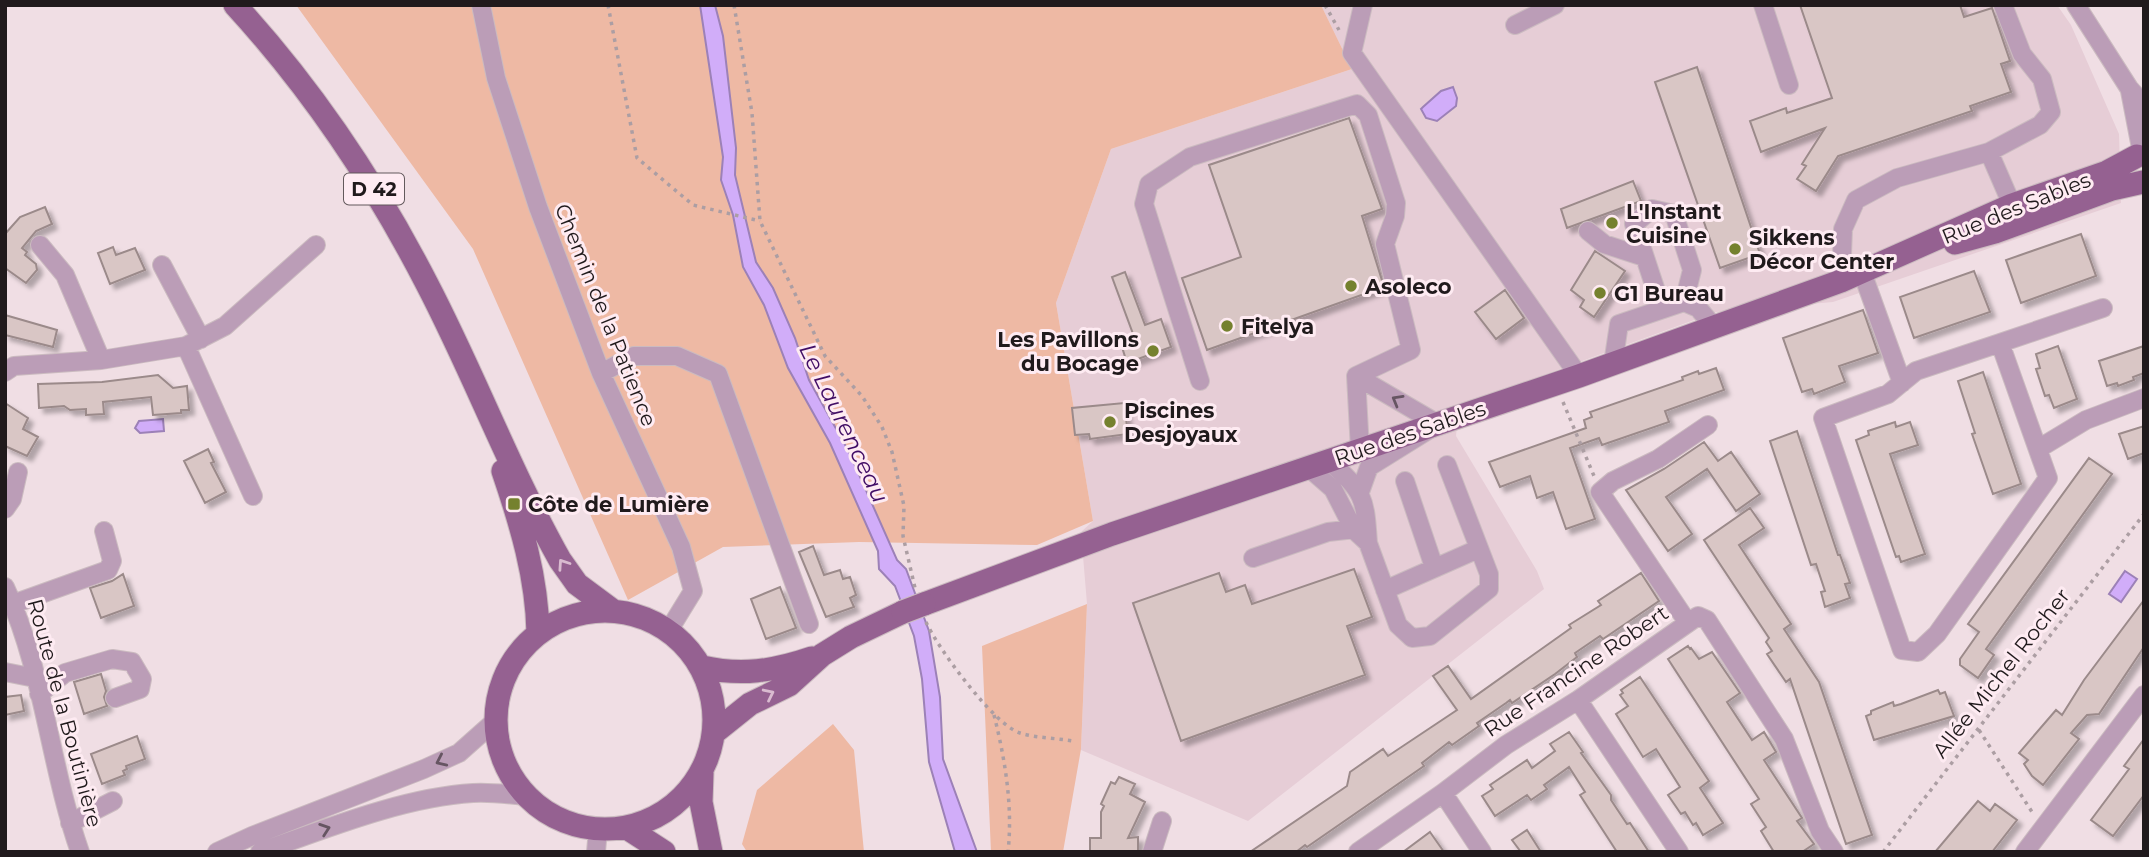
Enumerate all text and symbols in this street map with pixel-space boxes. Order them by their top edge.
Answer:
street label: Rue des Sables [1938,167,2094,249]
road number: D 42 [344,174,404,204]
place label: L'Instant Cuisine [1626,199,1721,248]
street label: Chemin de la Patience [550,200,662,430]
marker: L'Instant Cuisine [1604,215,1620,231]
place label: Sikkens Décor Center [1749,225,1894,274]
marker: Sikkens Décor Center [1727,241,1743,257]
place label: Asoleco [1364,274,1452,299]
marker: Asoleco [1343,278,1359,294]
place label: G1 Bureau [1614,281,1724,306]
marker: G1 Bureau [1592,285,1608,301]
place label: Fitelya [1241,314,1314,339]
marker: Fitelya [1219,318,1235,334]
place label: Les Pavillons du Bocage [997,327,1139,376]
water label: Le Laurenceau [793,339,895,507]
marker: Les Pavillons du Bocage [1145,343,1161,359]
street label: Rue des Sables [1331,395,1489,471]
one-way arrow [1392,395,1404,408]
place label: Piscines Desjoyaux [1124,398,1238,447]
marker: Piscines Desjoyaux [1102,414,1118,430]
place label: Côte de Lumière [528,492,709,517]
marker: Côte de Lumière [506,496,522,512]
one-way arrow [559,559,571,572]
street label: Allée Michel Rocher [1927,583,2075,763]
street label: Route de la Boutinière [22,596,108,830]
street label: Rue Francine Robert [1479,600,1673,742]
one-way arrow [762,689,774,703]
one-way arrow [436,753,448,767]
one-way arrow [318,823,330,837]

